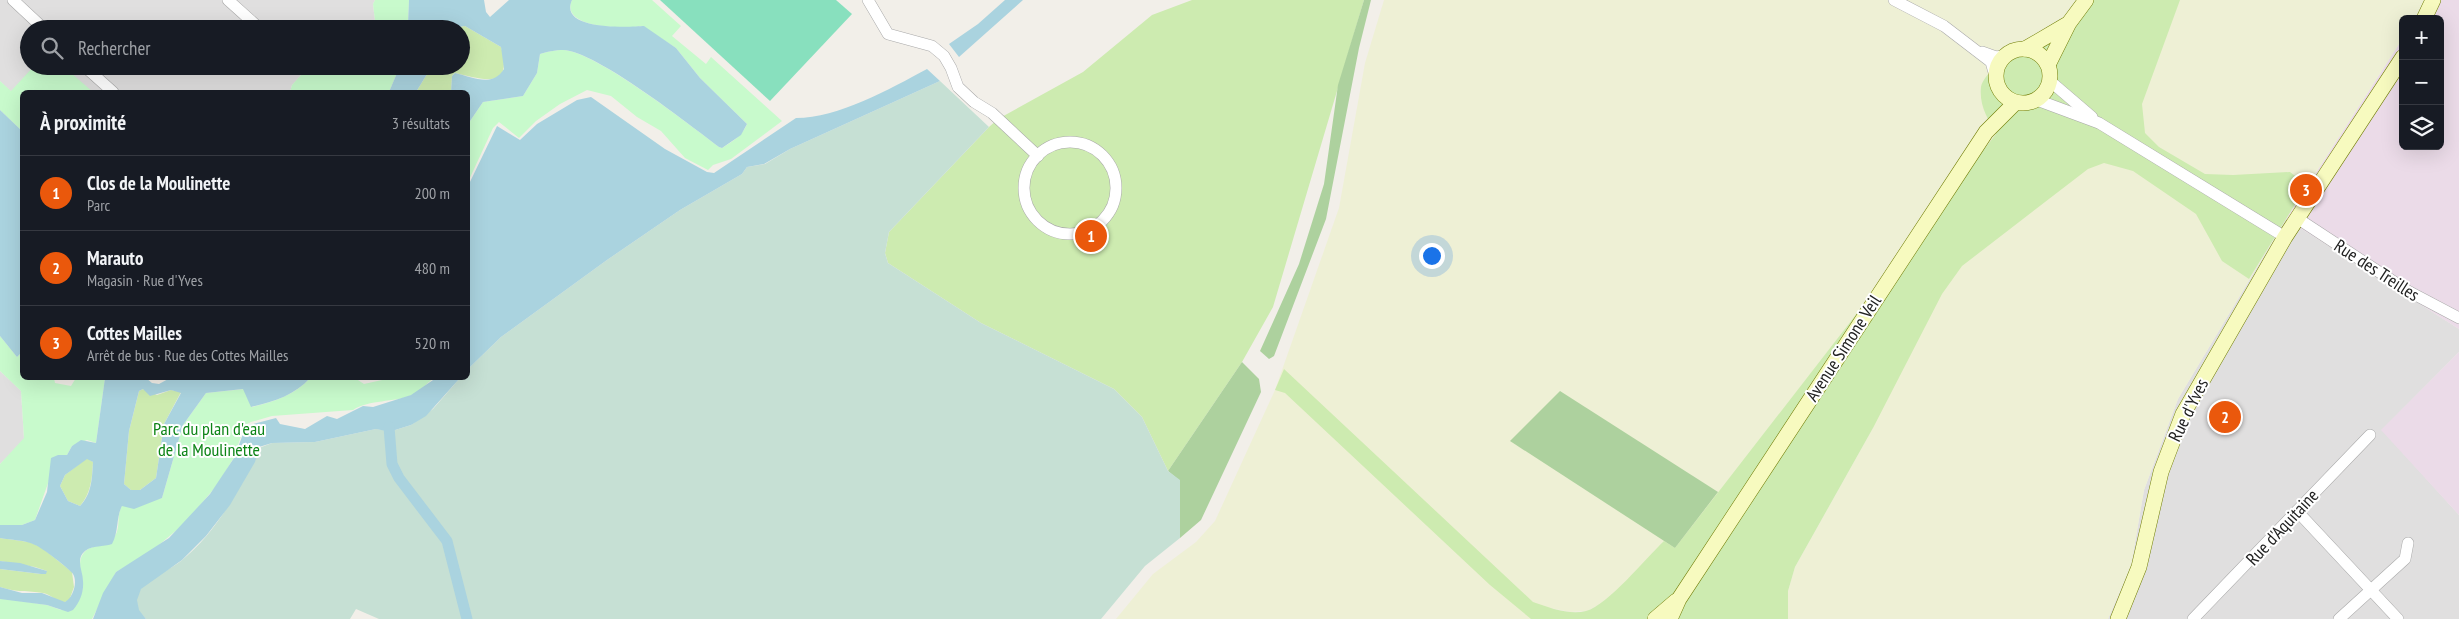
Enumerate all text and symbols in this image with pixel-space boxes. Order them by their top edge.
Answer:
map controls [2399,15,2444,150]
button: + [2399,15,2444,60]
search box [20,20,470,75]
icon: search [38,34,66,62]
text: Rechercher [78,36,150,60]
button: − [2399,60,2444,105]
button: layers [2399,105,2444,150]
text: À proximité [40,109,126,136]
text: 3 résultats [392,113,450,133]
text: Clos de la Moulinette [87,171,230,195]
pin: 3 [2290,171,2322,209]
text: 1 [52,183,60,203]
text: 200 m [415,183,450,203]
text: Parc [87,195,110,215]
pin: 1 [1075,217,1107,255]
street label: Rue des Treilles [2330,234,2424,306]
your location [1419,243,1445,269]
text: Marauto [87,246,143,270]
text: 2 [52,258,60,278]
text: 480 m [415,258,450,278]
text: Magasin · Rue d'Yves [87,270,203,290]
street label: Avenue Simone Veil [1800,290,1886,405]
text: Cottes Mailles [87,321,182,345]
text: 3 [52,333,60,353]
text: 520 m [415,333,450,353]
text: Arrêt de bus · Rue des Cottes Mailles [87,345,289,365]
street label: Rue d'Yves [2163,375,2213,445]
pin: 2 [2209,398,2241,436]
park label: Parc du plan d'eau de la Moulinette [153,417,265,461]
street label: Rue d'Aquitaine [2241,484,2323,570]

